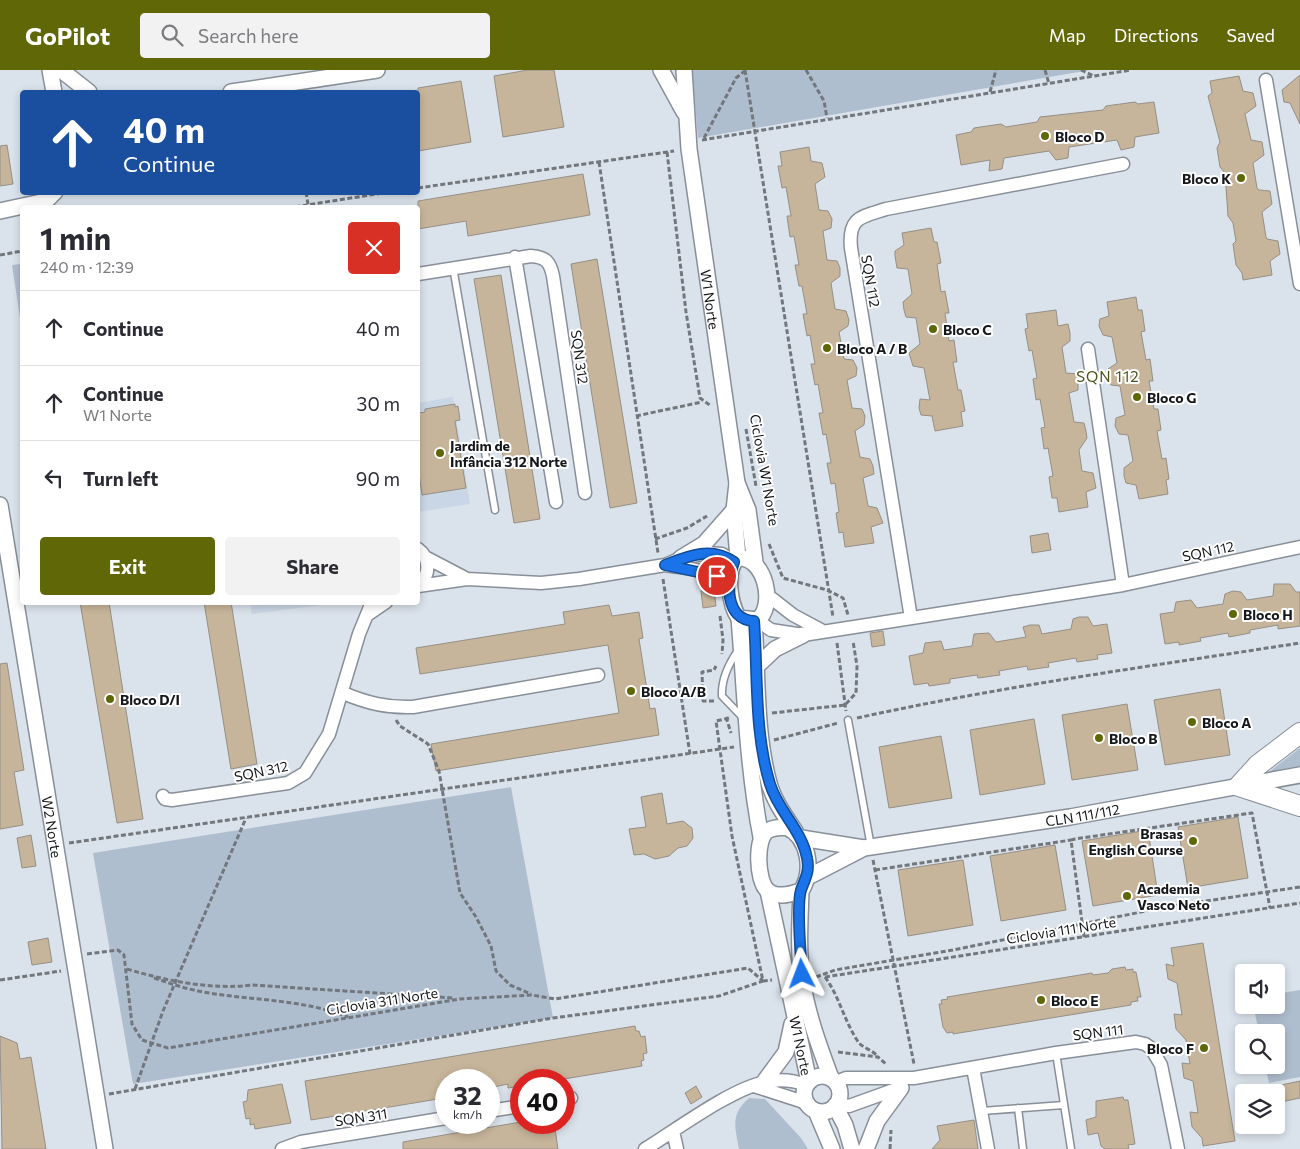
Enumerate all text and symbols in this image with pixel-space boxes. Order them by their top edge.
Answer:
search box [140,13,490,58]
text: GoPilot [25,21,110,50]
icon: search [158,21,186,49]
text: Search here [198,24,299,47]
text: Map [1049,24,1086,46]
text: Directions [1114,24,1198,46]
text: Saved [1226,24,1275,46]
text: 40 m [123,107,205,150]
icon: ahead [40,110,105,175]
place label: Bloco D [1055,128,1105,145]
marker: Bloco D [1039,130,1051,142]
text: Continue [123,150,215,177]
place label: Bloco K [1182,170,1231,187]
marker: Bloco K [1235,172,1247,184]
text: 1 min [40,219,111,256]
button: close [348,222,400,274]
street label: SQN 112 [858,254,884,309]
text: 240 m · 12:39 [40,257,134,276]
street label: W1 Norte [698,268,723,330]
icon: ahead [40,314,68,342]
text: Continue [83,317,163,340]
text: 40 m [356,317,400,340]
place label: Bloco C [943,321,992,338]
marker: Bloco C [927,323,939,335]
street label: SQN 312 [568,329,592,385]
place label: Bloco A / B [837,340,907,357]
marker: Bloco A / B [821,342,833,354]
district label: SQN 112 [1076,367,1140,385]
text: Continue [83,382,163,405]
icon: ahead [40,389,68,417]
place label: Bloco G [1147,389,1196,406]
marker: Bloco G [1131,391,1143,403]
text: 30 m [357,392,400,415]
text: W1 Norte [83,405,152,424]
street label: Ciclovia W1 Norte [747,413,783,527]
place label: Jardim de Infância 312 Norte [450,437,567,470]
marker: Jardim de Infância 312 Norte [434,447,446,459]
icon: left [40,464,68,492]
text: Turn left [83,467,158,490]
text: 90 m [356,467,400,490]
button: Exit [40,537,215,595]
button: Share [225,537,400,595]
street label: SQN 112 [1180,537,1236,565]
pin [696,555,738,597]
icon: arrive [703,562,731,590]
place label: Bloco H [1243,606,1293,623]
marker: Bloco H [1227,608,1239,620]
place label: Bloco A/B [641,683,706,700]
marker: Bloco A/B [625,685,637,697]
place label: Bloco D/I [120,691,180,708]
marker: Bloco D/I [104,693,116,705]
place label: Bloco A [1202,714,1251,731]
marker: Bloco A [1186,716,1198,728]
place label: Bloco B [1109,730,1158,747]
marker: Bloco B [1093,732,1105,744]
street label: SQN 312 [233,757,290,785]
street label: W2 Norte [39,795,66,859]
street label: CLN 111/112 [1044,800,1121,829]
place label: Brasas English Course [1088,825,1183,858]
marker: Brasas English Course [1187,835,1199,847]
place label: Academia Vasco Neto [1137,880,1210,913]
marker: Academia Vasco Neto [1121,890,1133,902]
street label: Ciclovia 111 Norte [1005,913,1117,947]
position arrow [775,947,827,999]
map controls [1235,964,1285,1134]
button: sound [1235,964,1285,1014]
street label: Ciclovia 311 Norte [325,984,439,1018]
place label: Bloco E [1051,992,1099,1009]
marker: Bloco E [1035,994,1047,1006]
street label: W1 Norte [787,1014,816,1077]
street label: SQN 111 [1072,1020,1124,1044]
button: search [1235,1024,1285,1074]
place label: Bloco F [1147,1040,1194,1057]
marker: Bloco F [1198,1042,1210,1054]
speed limit sign: 40 [510,1069,575,1134]
text: 32 [453,1080,482,1110]
button: layers [1235,1084,1285,1134]
street label: SQN 311 [334,1104,388,1130]
text: km/h [453,1107,482,1121]

